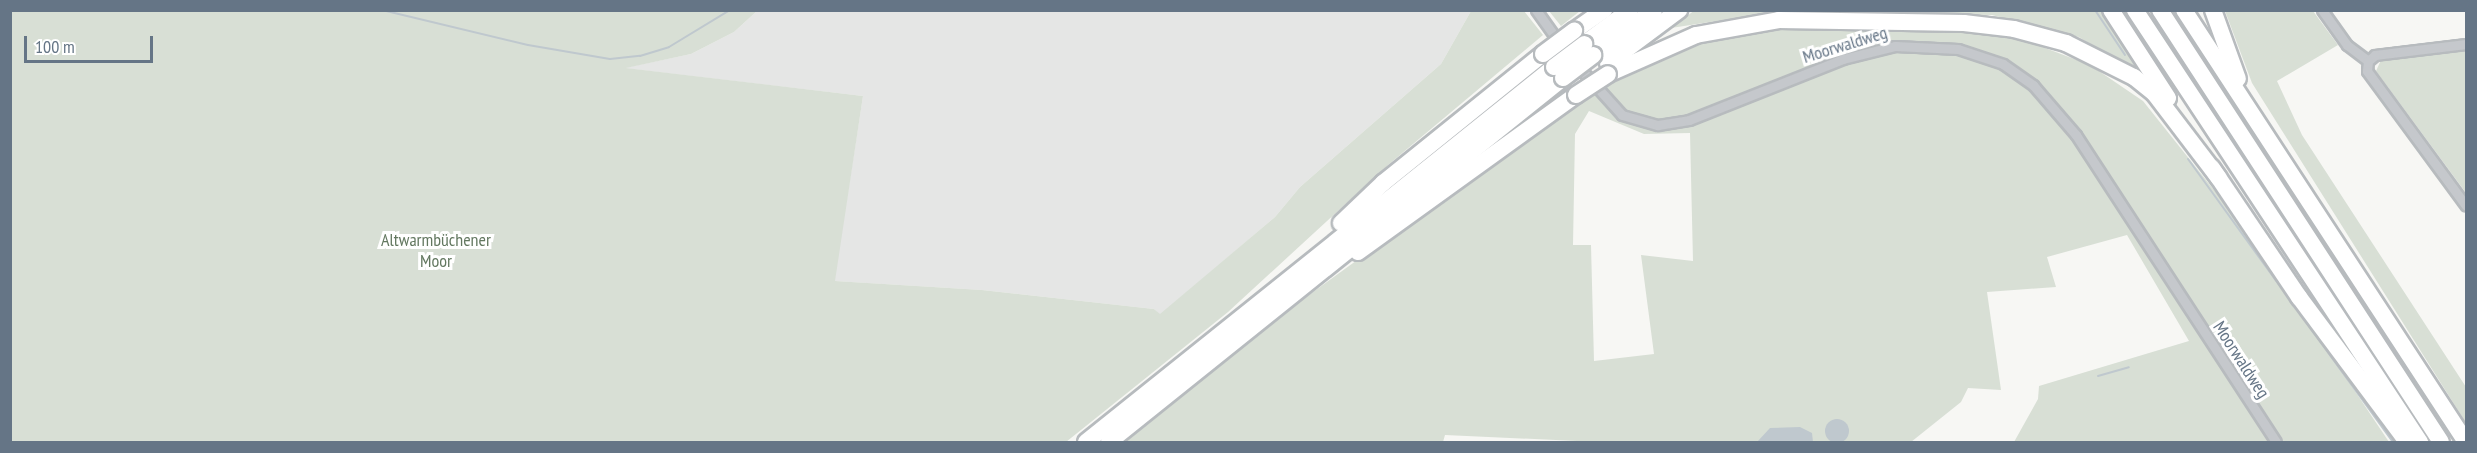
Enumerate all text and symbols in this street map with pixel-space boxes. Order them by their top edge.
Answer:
street label: Moorwaldweg [1800,22,1890,68]
scale bar [27,24,156,62]
text: 100 m [35,35,75,58]
park label: Altwarmbüchener Moor [381,230,491,272]
street label: Moorwaldweg [2208,318,2274,402]

